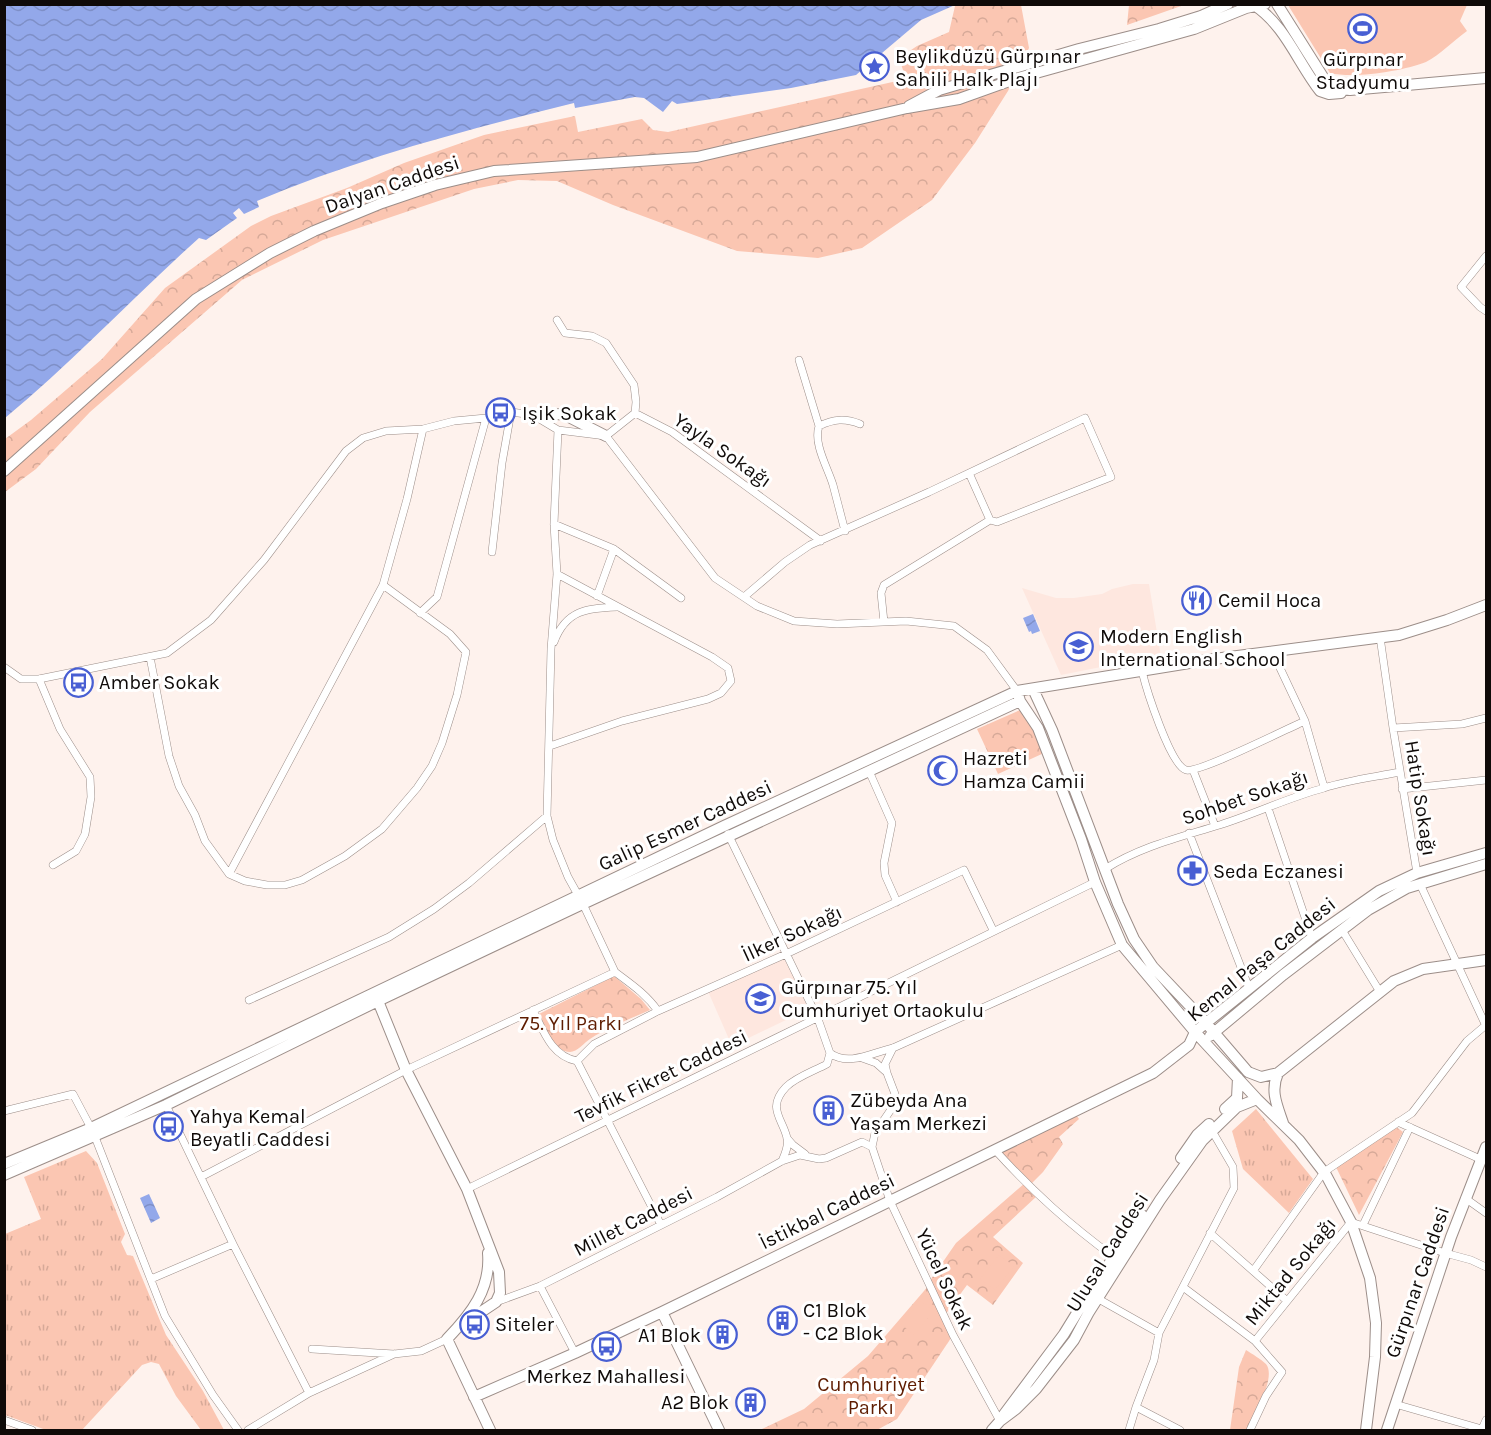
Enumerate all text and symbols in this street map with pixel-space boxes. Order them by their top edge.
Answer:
sports icon: Gürpınar Stadyumu [1347,12,1379,44]
place label: Beylikdüzü Gürpınar Sahili Halk Plajı [895,45,1081,91]
place label: Gürpınar Stadyumu [1316,48,1410,94]
place icon: Beylikdüzü Gürpınar Sahili Halk Plajı [858,51,890,83]
street label: Dalyan Caddesi [322,151,462,218]
bus stop icon: Işik Sokak [485,397,517,429]
place label: Işik Sokak [522,402,617,425]
street label: Yayla Sokağı [669,408,776,493]
restaurant icon: Cemil Hoca [1181,584,1213,616]
place label: Cemil Hoca [1218,589,1321,612]
place label: Modern English International School [1100,625,1286,671]
school or university icon: Modern English International School [1063,631,1095,663]
bus stop icon: Amber Sokak [62,666,94,698]
place label: Amber Sokak [99,671,220,694]
street label: Hatip Sokağı [1400,739,1441,858]
place label: Hazreti Hamza Camii [963,747,1085,793]
mosque icon: Hazreti Hamza Camii [926,754,958,786]
street label: Sohbet Sokağı [1179,765,1311,830]
street label: Galip Esmer Caddesi [595,775,775,876]
pharmacy icon: Seda Eczanesi [1176,855,1208,887]
place label: Seda Eczanesi [1213,860,1344,883]
street label: Kemal Paşa Caddesi [1182,892,1340,1026]
street label: İlker Sokağı [739,900,846,967]
place label: Gürpınar 75. Yıl Cumhuriyet Ortaokulu [781,976,984,1022]
school or university icon: Gürpınar 75. Yıl Cumhuriyet Ortaokulu [744,982,776,1014]
park label: 75. Yıl Parkı [520,1012,622,1035]
street label: Tevfik Fikret Caddesi [571,1025,751,1128]
place label: Zübeyda Ana Yaşam Merkezi [850,1089,987,1135]
building icon: Zübeyda Ana Yaşam Merkezi [813,1095,845,1127]
place label: Yahya Kemal Beyatli Caddesi [190,1105,331,1151]
bus stop icon: Yahya Kemal Beyatli Caddesi [153,1111,185,1143]
street label: İstikbal Caddesi [756,1169,899,1254]
street label: Millet Caddesi [570,1182,697,1261]
street label: Ulusal Caddesi [1062,1188,1153,1316]
street label: Gürpınar Caddesi [1381,1203,1454,1361]
street label: Miktad Sokağı [1240,1213,1341,1330]
street label: Yücel Sokak [911,1225,978,1334]
place label: C1 Blok - C2 Blok [803,1299,884,1345]
building icon: C1 Blok - C2 Blok [766,1305,798,1337]
bus stop icon: Siteler [458,1308,490,1340]
place label: Siteler [495,1313,555,1336]
building icon: A1 Blok [706,1319,738,1351]
place label: A1 Blok [638,1324,701,1347]
bus stop icon: Merkez Mahallesi [590,1330,622,1362]
place label: Merkez Mahallesi [526,1365,686,1388]
park label: Cumhuriyet Parkı [817,1373,925,1419]
building icon: A2 Blok [734,1386,766,1418]
place label: A2 Blok [661,1391,729,1414]

